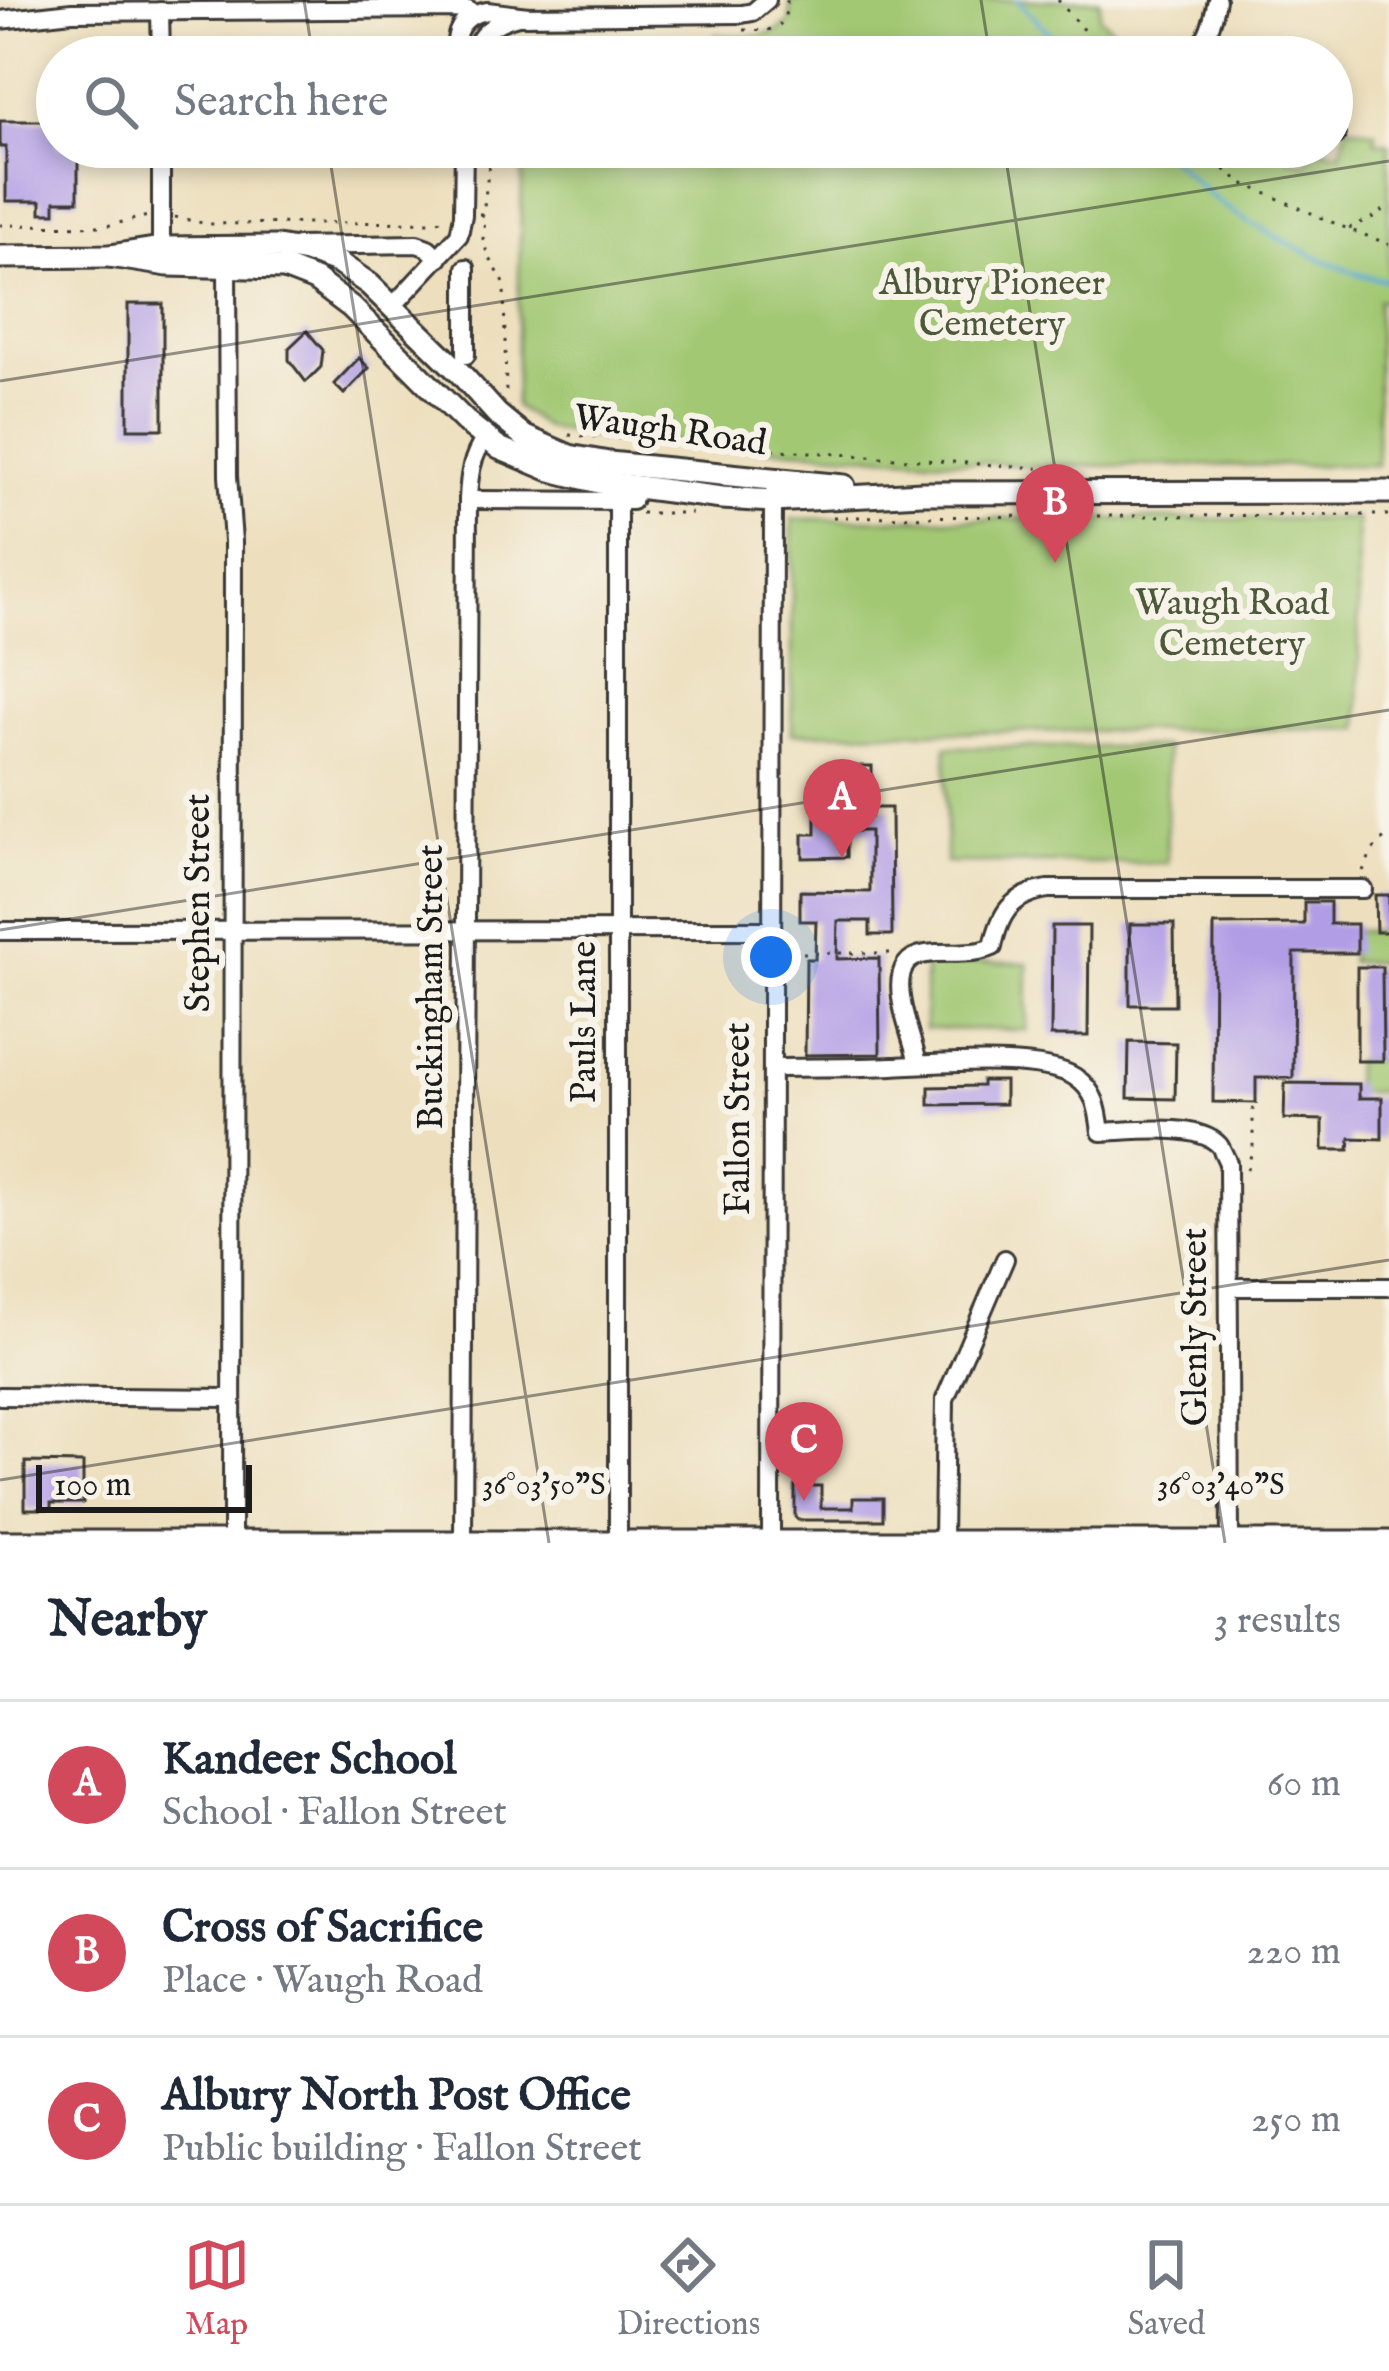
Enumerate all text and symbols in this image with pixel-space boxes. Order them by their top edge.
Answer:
search box [36,36,1353,168]
icon: search [78,69,144,135]
text: Search here [174,74,388,131]
park label: Albury Pioneer Cemetery [878,261,1105,348]
street label: Waugh Road [571,395,770,467]
pin: B [1016,464,1094,563]
park label: Waugh Road Cemetery [1135,581,1330,668]
pin: A [803,759,881,858]
street label: Stephen Street [176,794,222,1012]
street label: Buckingham Street [409,844,455,1130]
your location [741,927,801,987]
street label: Pauls Lane [562,941,608,1103]
street label: Fallon Street [716,1022,762,1216]
street label: Glenly Street [1173,1228,1219,1426]
pin: C [765,1402,843,1501]
scale bar [36,1459,252,1512]
text: 100 m [54,1465,131,1507]
text: 36°03'50"S [482,1467,606,1505]
text: 36°03'40"S [1157,1467,1285,1505]
text: Nearby [48,1589,207,1654]
text: 3 results [1214,1597,1341,1646]
text: Kandeer School [162,1732,456,1789]
text: A [74,1760,100,1809]
text: 60 m [1267,1760,1341,1809]
text: School · Fallon Street [162,1789,507,1838]
text: Cross of Sacrifice [162,1900,483,1957]
text: B [74,1928,100,1977]
text: 220 m [1247,1928,1341,1977]
text: Place · Waugh Road [162,1957,483,2006]
text: Albury North Post Office [162,2068,631,2125]
text: C [73,2096,101,2145]
text: 250 m [1251,2096,1341,2145]
text: Public building · Fallon Street [162,2125,642,2174]
tab: Map [184,2232,250,2346]
tab: Directions [617,2232,760,2346]
tab: Saved [1127,2232,1205,2346]

